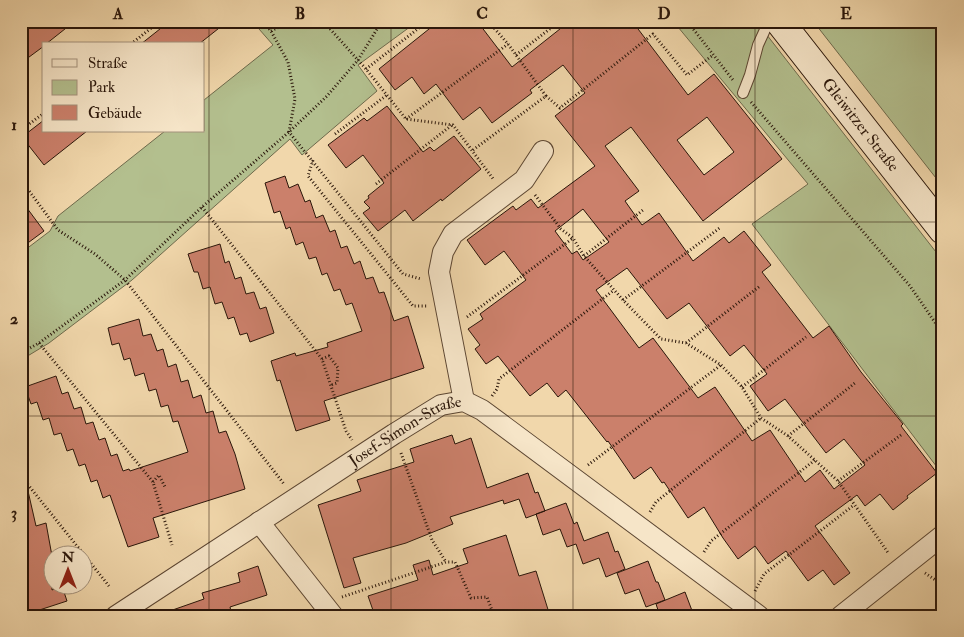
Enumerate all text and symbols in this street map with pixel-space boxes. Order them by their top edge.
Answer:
text: A [112,4,124,24]
text: B [295,4,305,24]
text: C [476,4,488,24]
text: D [657,4,671,24]
text: E [840,4,852,24]
legend [42,42,205,132]
text: Straße [88,54,127,73]
street label: Gleiwitzer Straße [818,74,904,176]
text: Park [88,78,115,97]
text: Gebäude [88,104,142,123]
text: 1 [11,115,17,135]
text: 2 [10,309,18,329]
street label: Josef-Simon-Straße [344,392,463,472]
text: 3 [11,503,17,523]
north arrow [42,544,92,594]
text: N [61,549,75,566]

